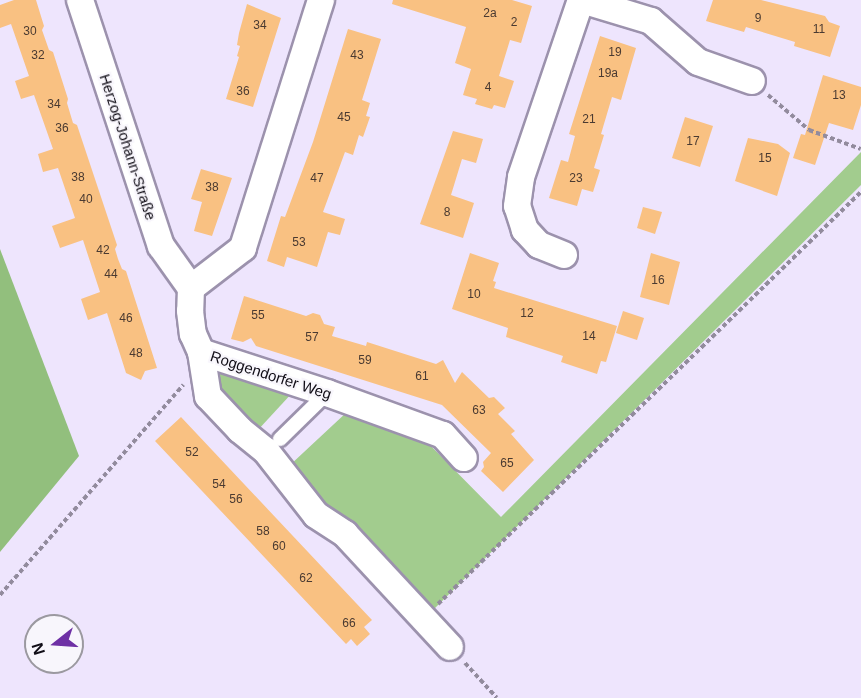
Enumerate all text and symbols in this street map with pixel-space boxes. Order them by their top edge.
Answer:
house number: 2a [483,7,497,21]
house number: 9 [755,12,761,26]
house number: 2 [511,16,517,30]
house number: 34 [253,19,267,33]
house number: 11 [813,23,825,37]
house number: 30 [23,25,37,39]
house number: 19 [608,46,622,60]
house number: 32 [31,49,45,63]
house number: 43 [350,49,364,63]
house number: 19a [598,67,618,81]
street label: Herzog-Johann-Straße [96,72,160,222]
house number: 4 [485,81,491,95]
house number: 36 [236,85,250,99]
house number: 13 [832,89,846,103]
house number: 34 [47,98,61,112]
house number: 45 [337,111,351,125]
house number: 21 [582,113,596,127]
house number: 36 [55,122,69,136]
house number: 17 [686,135,700,149]
house number: 15 [758,152,772,166]
house number: 38 [71,171,85,185]
house number: 47 [310,172,324,186]
house number: 23 [569,172,583,186]
house number: 38 [205,181,219,195]
house number: 40 [79,193,93,207]
house number: 8 [444,206,450,220]
house number: 53 [292,236,306,250]
house number: 42 [96,244,110,258]
house number: 44 [104,268,118,282]
house number: 16 [651,274,665,288]
house number: 10 [467,288,481,302]
house number: 12 [520,307,534,321]
house number: 55 [251,309,265,323]
house number: 46 [119,312,133,326]
house number: 14 [582,330,596,344]
house number: 57 [305,331,319,345]
house number: 48 [129,347,143,361]
street label: Roggendorfer Weg [208,347,334,403]
house number: 59 [358,354,372,368]
house number: 61 [415,370,429,384]
house number: 63 [472,404,486,418]
house number: 52 [185,446,199,460]
house number: 65 [500,457,514,471]
house number: 54 [212,478,226,492]
house number: 56 [229,493,243,507]
house number: 58 [256,525,270,539]
house number: 60 [272,540,286,554]
house number: 62 [299,572,313,586]
north arrow [24,614,84,674]
house number: 66 [342,617,356,631]
text: N [28,641,48,657]

